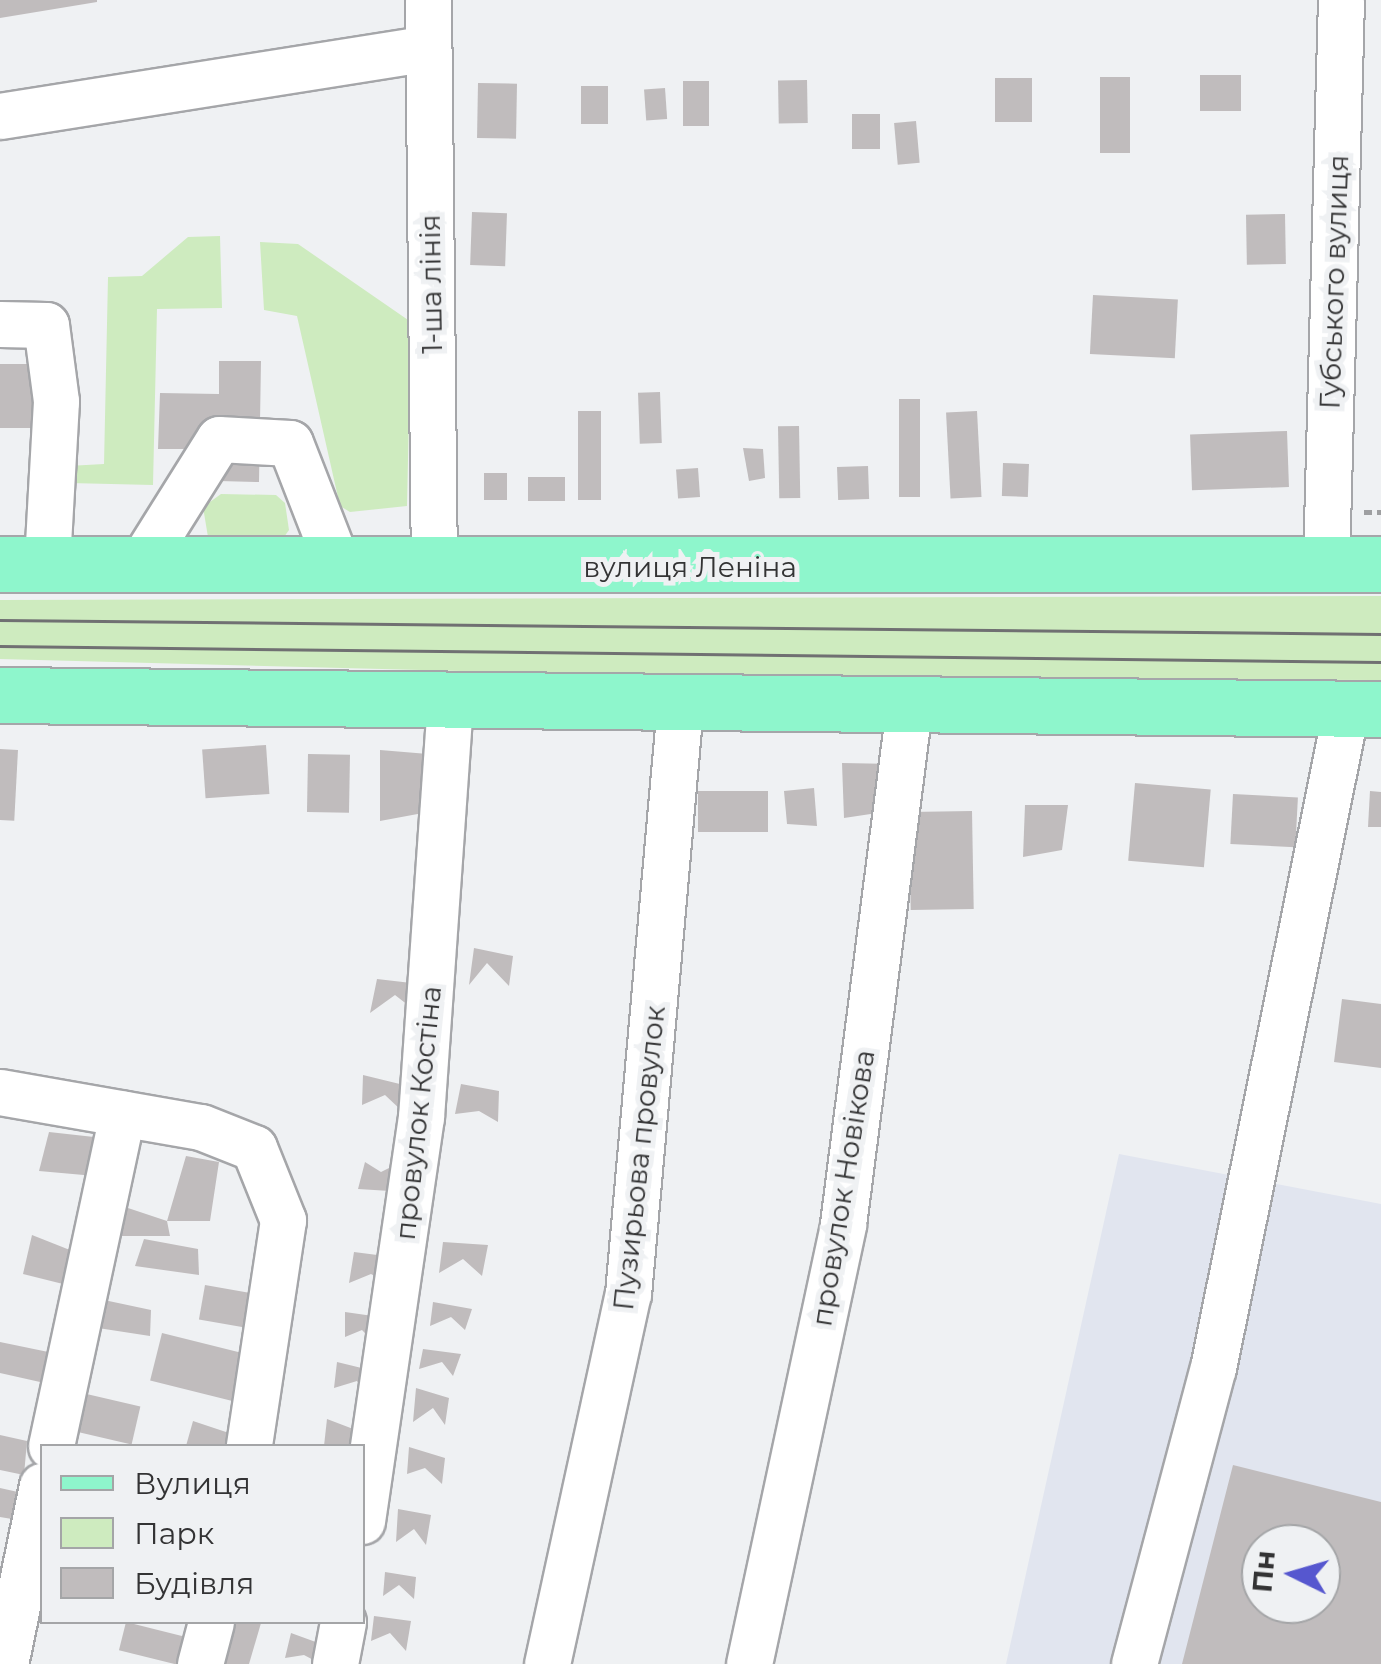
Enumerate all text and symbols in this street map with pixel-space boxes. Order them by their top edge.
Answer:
street label: Губського вулиця [1313,154,1355,410]
street label: 1-ша лінія [413,214,449,354]
street label: вулиця Леніна [583,550,797,584]
street label: провулок Костіна [388,984,448,1242]
street label: Пузирьова провулок [606,1004,672,1312]
street label: провулок Новікова [805,1047,881,1329]
legend [40,1444,365,1624]
text: Вулиця [134,1465,251,1502]
text: Парк [134,1515,214,1552]
north arrow [1241,1524,1341,1624]
text: Пн [1244,1549,1282,1594]
text: Будівля [134,1565,254,1602]

